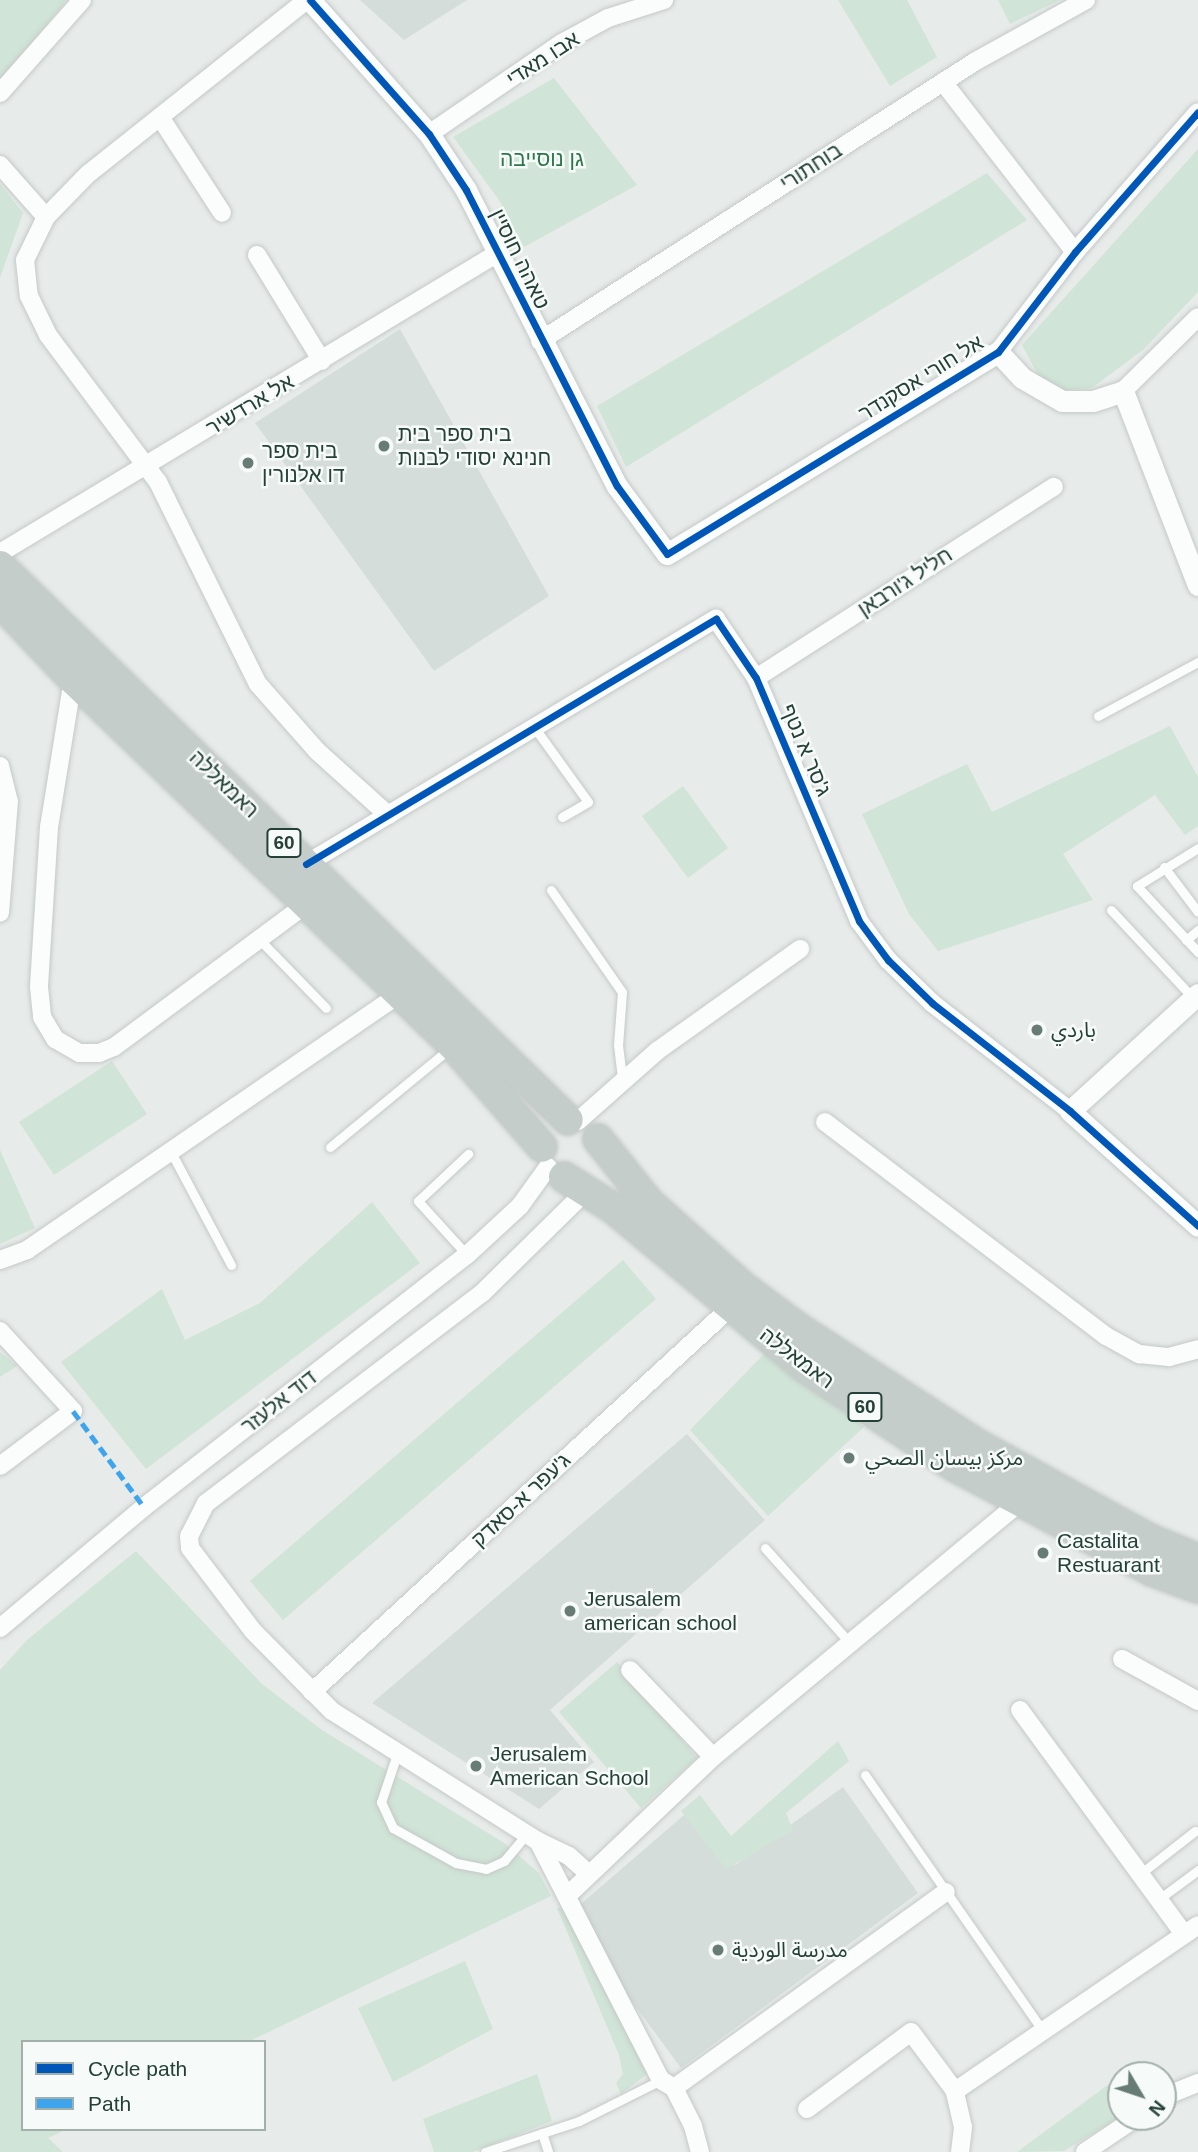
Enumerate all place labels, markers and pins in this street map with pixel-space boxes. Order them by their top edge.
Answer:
place label: בית ספר בית חנינא יסודי לבנות [398,421,551,471]
place label: בית ספר דו אלנורין [262,438,345,488]
marker: בית ספר בית חנינא יסודי לבנות [376,438,392,454]
marker: בית ספר דו אלנורין [240,455,256,471]
place label: باردي [1051,1017,1096,1043]
marker: باردي [1029,1022,1045,1038]
place label: مركز بيسان الصحي [865,1445,1023,1471]
marker: مركز بيسان الصحي [839,1448,859,1468]
place label: Castalita Restuarant [1057,1528,1160,1578]
marker: Castalita Restuarant [1035,1545,1051,1561]
place label: Jerusalem american school [584,1586,737,1636]
marker: Jerusalem american school [562,1603,578,1619]
place label: Jerusalem American School [490,1741,649,1791]
marker: Jerusalem American School [468,1758,484,1774]
place label: مدرسة الوردية [732,1937,848,1963]
marker: مدرسة الوردية [710,1942,726,1958]

